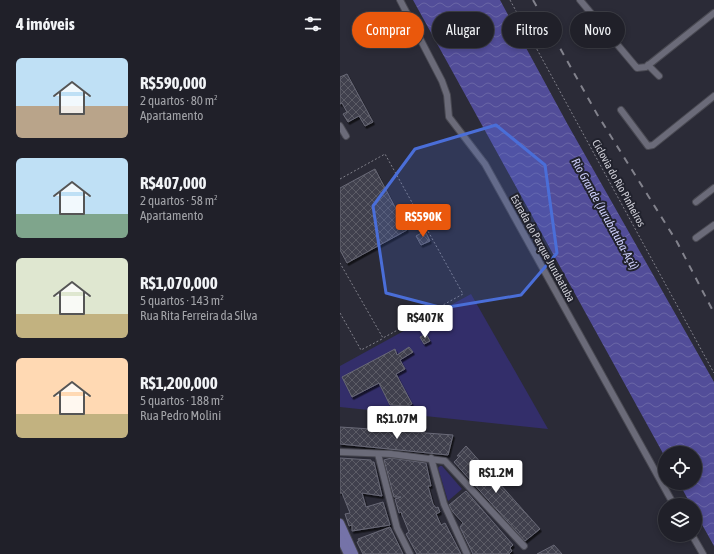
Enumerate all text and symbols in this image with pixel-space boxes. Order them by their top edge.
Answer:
chip: Comprar [352,12,424,48]
chip: Alugar [432,12,494,48]
chip: Filtros [502,12,562,48]
chip: Novo [570,12,625,48]
icon: filters [302,13,324,35]
text: 4 imóveis [16,14,75,34]
text: R$590,000 [140,73,207,93]
icon: home [48,74,96,122]
text: 2 quartos · 80 m² [140,93,218,108]
text: Apartamento [140,108,203,123]
street label: Ciclovia do Rio Pinheiros [590,137,648,229]
water label: Rio Grande (Jurubatuba-Açú) [568,156,642,272]
text: R$407,000 [140,173,207,193]
icon: home [48,174,96,222]
street label: Estrada do Parque Jurubatuba [508,192,578,304]
text: 2 quartos · 58 m² [140,193,218,208]
pin: R$590K [390,204,456,238]
text: Apartamento [140,208,203,223]
text: R$590K [405,209,441,224]
text: R$1,070,000 [140,273,218,293]
icon: home [48,274,96,322]
text: 5 quartos · 143 m² [140,293,224,308]
pin: R$407K [392,305,458,339]
text: Rua Rita Ferreira da Silva [140,308,258,323]
text: R$407K [407,310,443,325]
text: R$1,200,000 [140,373,218,393]
icon: home [48,374,96,422]
text: 5 quartos · 188 m² [140,393,224,408]
pin: R$1.07M [360,406,434,440]
text: Rua Pedro Molini [140,408,221,423]
text: R$1.07M [376,411,418,426]
map controls [658,446,702,542]
button: locate [658,446,702,490]
pin: R$1.2M [463,460,529,494]
text: R$1.2M [478,465,514,480]
button: layers [658,498,702,542]

